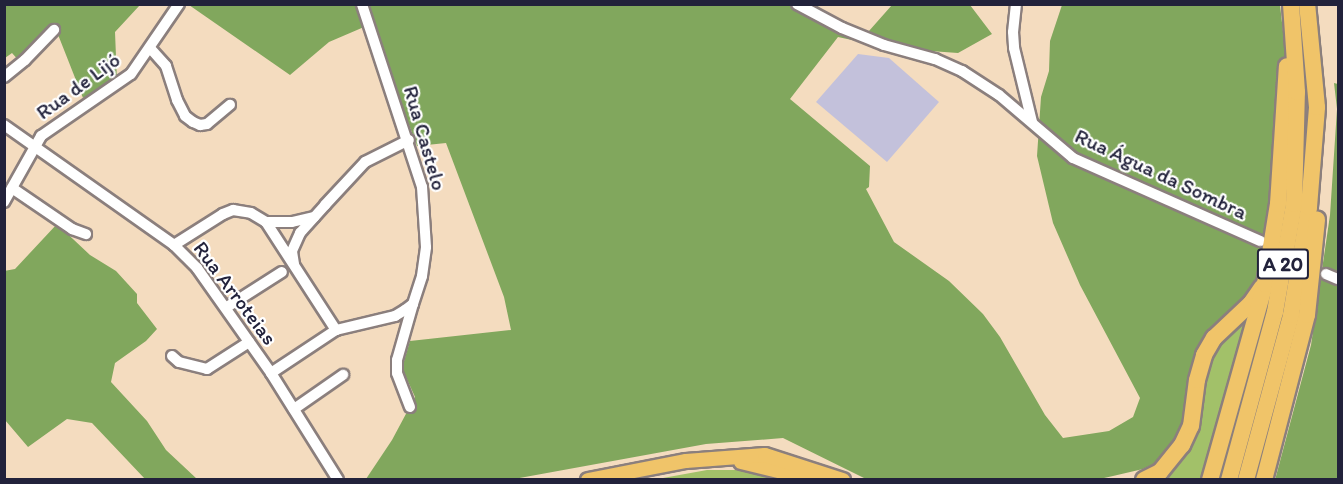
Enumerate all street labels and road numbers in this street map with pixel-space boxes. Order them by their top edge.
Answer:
street label: Rua de Lijó [31,47,125,125]
street label: Rua Castelo [398,83,452,193]
street label: Rua Água da Sombra [1071,123,1251,225]
street label: Rua Arroteias [188,236,282,350]
road number: A 20 [1256,247,1310,281]

